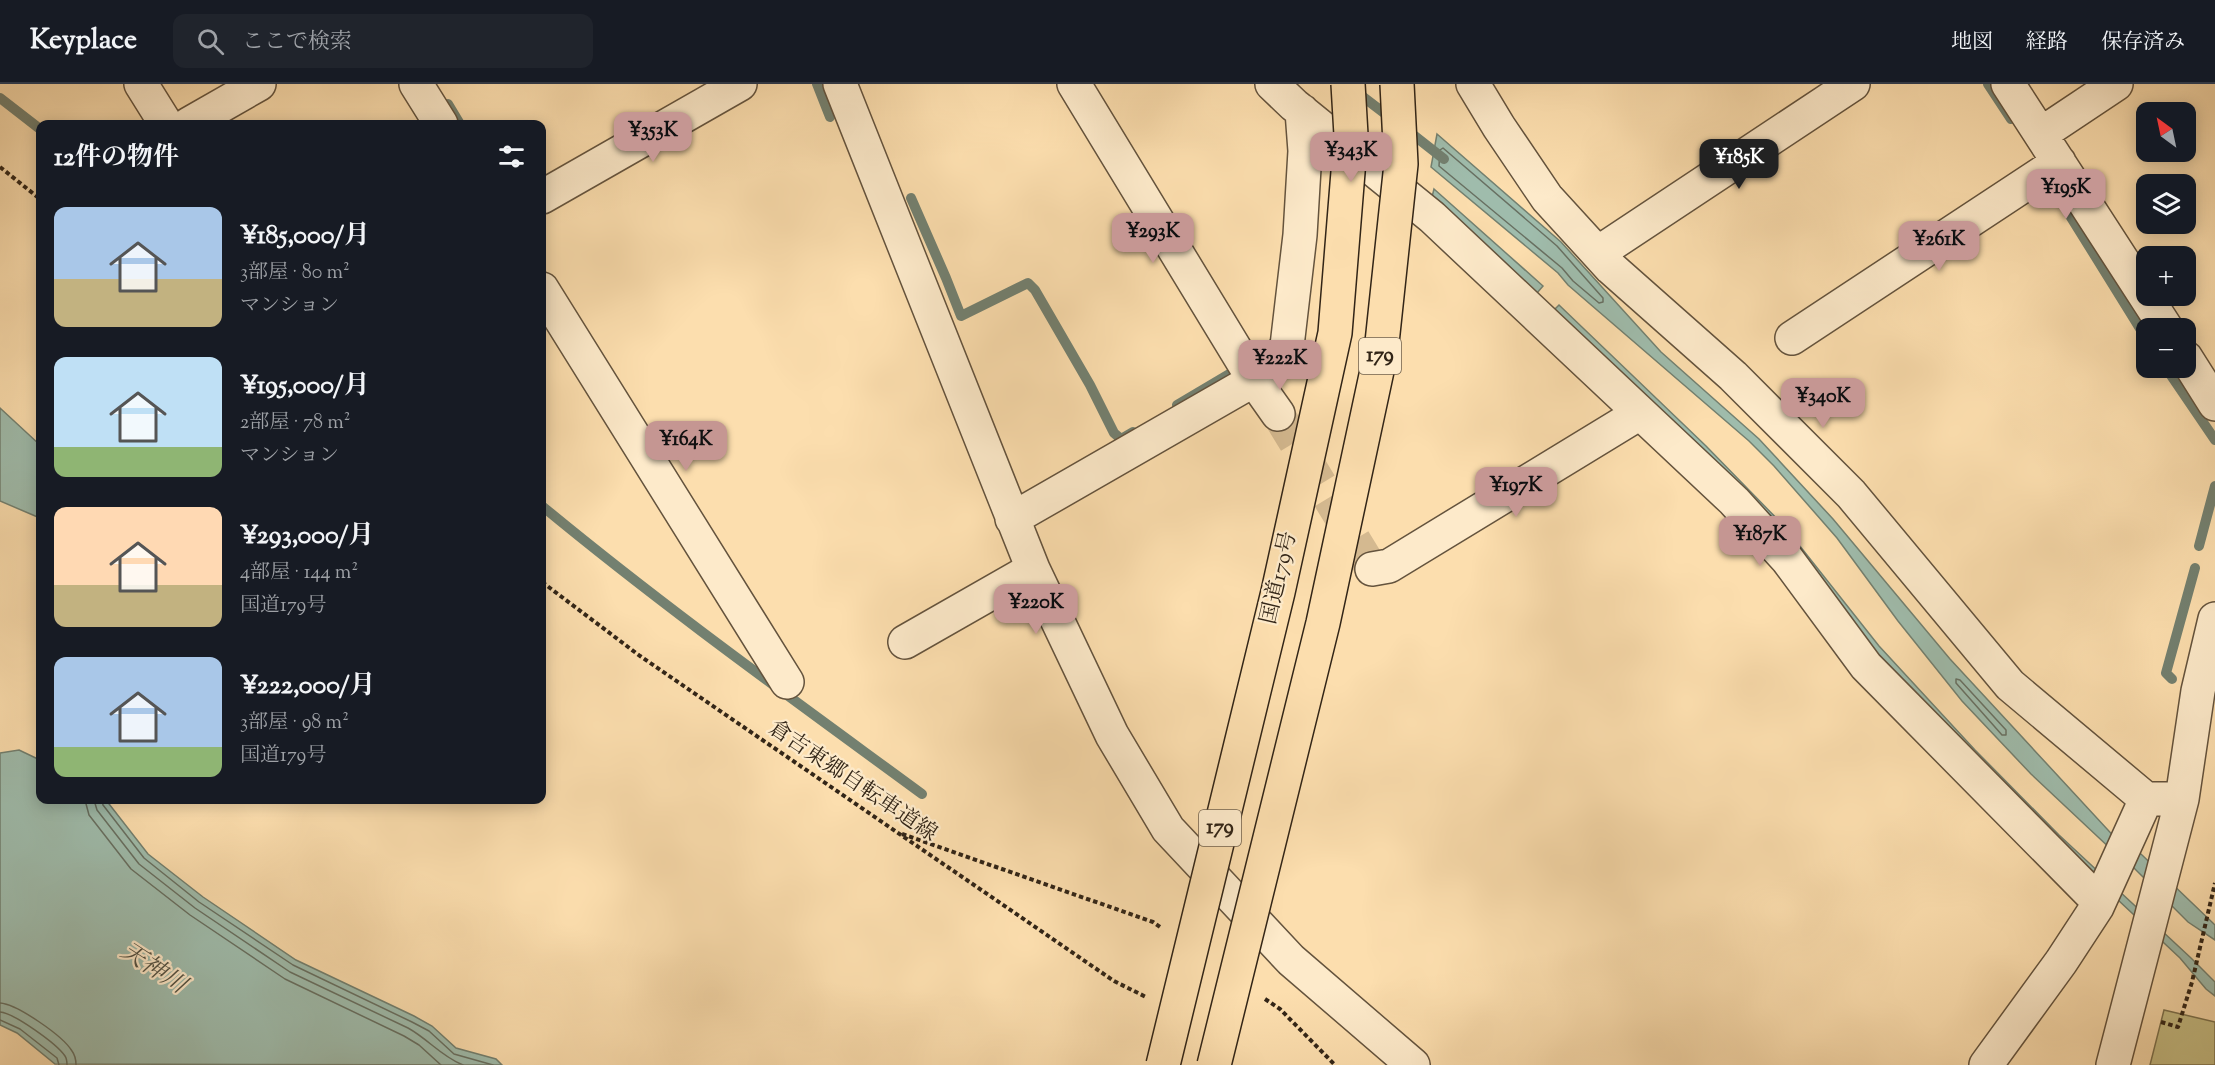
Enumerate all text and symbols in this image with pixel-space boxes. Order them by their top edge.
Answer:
search box [173,14,593,68]
text: Keyplace [30,21,137,61]
icon: search [194,25,227,58]
text: ここで検索 [242,27,352,59]
text: 地図 [1951,28,1993,58]
text: 経路 [2026,28,2068,58]
text: 保存済み [2101,28,2185,58]
north arrow [2136,102,2196,162]
map controls [2136,102,2196,378]
pin: ¥353K [611,112,695,163]
text: ¥353K [628,117,678,146]
pin: ¥343K [1309,132,1393,183]
text: ¥343K [1324,137,1378,166]
pin: ¥185K [1697,139,1781,190]
text: 12件の物件 [54,140,179,177]
icon: filters [495,140,528,173]
text: ¥185K [1714,144,1765,173]
pin: ¥195K [2024,169,2108,220]
text: ¥195K [2041,174,2091,203]
button: layers [2136,174,2196,234]
pin: ¥293K [1111,213,1195,264]
text: ¥185,000/月 [240,218,370,255]
text: ¥293K [1126,218,1180,247]
pin: ¥261K [1897,221,1981,272]
text: ¥261K [1912,226,1966,255]
icon: home [102,231,174,303]
button: + [2136,246,2196,306]
text: 3部屋 · 80 m² [240,259,350,288]
text: マンション [240,292,339,321]
button: − [2136,318,2196,378]
road number: 179 [1359,338,1401,374]
pin: ¥222K [1238,340,1322,391]
text: ¥222K [1252,345,1308,374]
text: ¥195,000/月 [240,368,370,405]
pin: ¥340K [1781,378,1865,429]
icon: home [102,381,174,453]
text: ¥340K [1795,383,1851,412]
text: 2部屋 · 78 m² [240,409,350,438]
pin: ¥164K [644,421,728,472]
text: ¥164K [659,426,713,455]
text: マンション [240,442,339,471]
pin: ¥197K [1474,467,1558,518]
text: ¥197K [1489,472,1543,501]
pin: ¥187K [1718,516,1802,567]
text: ¥293,000/月 [240,518,374,555]
text: ¥187K [1733,521,1787,550]
street label: 国道179号 [1254,528,1306,628]
icon: home [102,531,174,603]
text: 4部屋 · 144 m² [240,559,358,588]
pin: ¥220K [994,584,1078,635]
text: ¥220K [1008,589,1064,618]
text: 国道179号 [240,592,326,621]
text: ¥222,000/月 [240,668,376,705]
icon: home [102,681,174,753]
text: 3部屋 · 98 m² [240,709,349,738]
street label: 倉吉東郷自転車道線 [761,713,943,851]
text: 国道179号 [240,742,326,771]
road number: 179 [1199,810,1241,846]
water label: 天神川 [114,935,195,1004]

